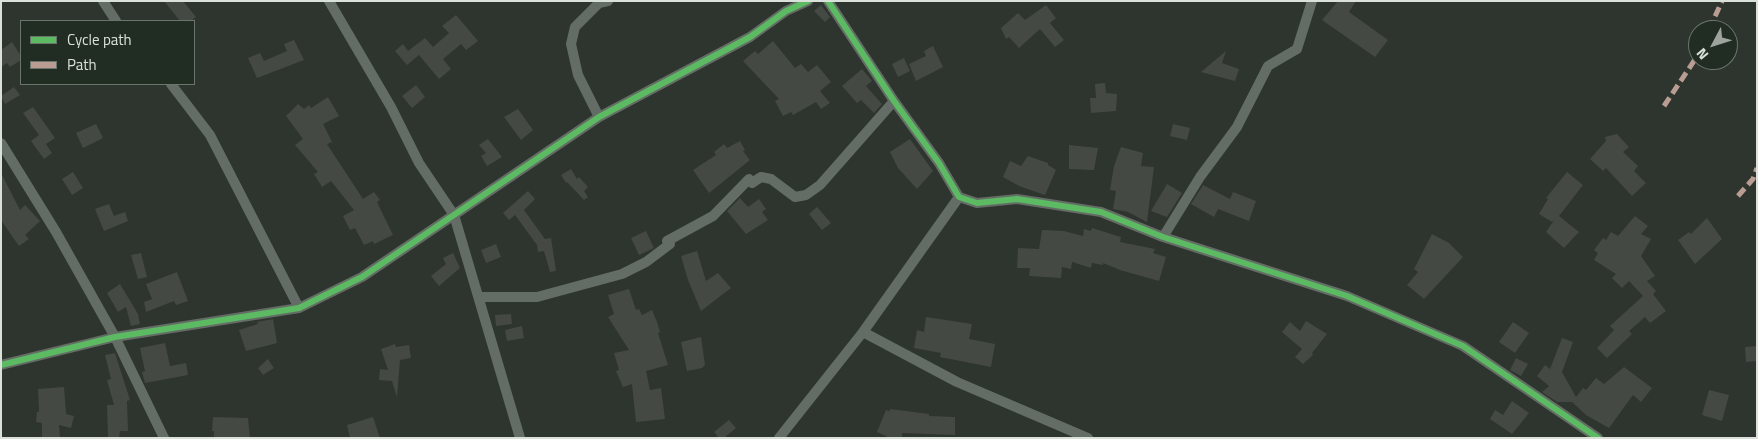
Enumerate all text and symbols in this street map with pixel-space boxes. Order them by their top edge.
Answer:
legend [20,20,195,85]
north arrow [1688,20,1738,70]
text: Cycle path [67,28,132,51]
text: N [1691,44,1713,65]
text: Path [67,53,97,76]

